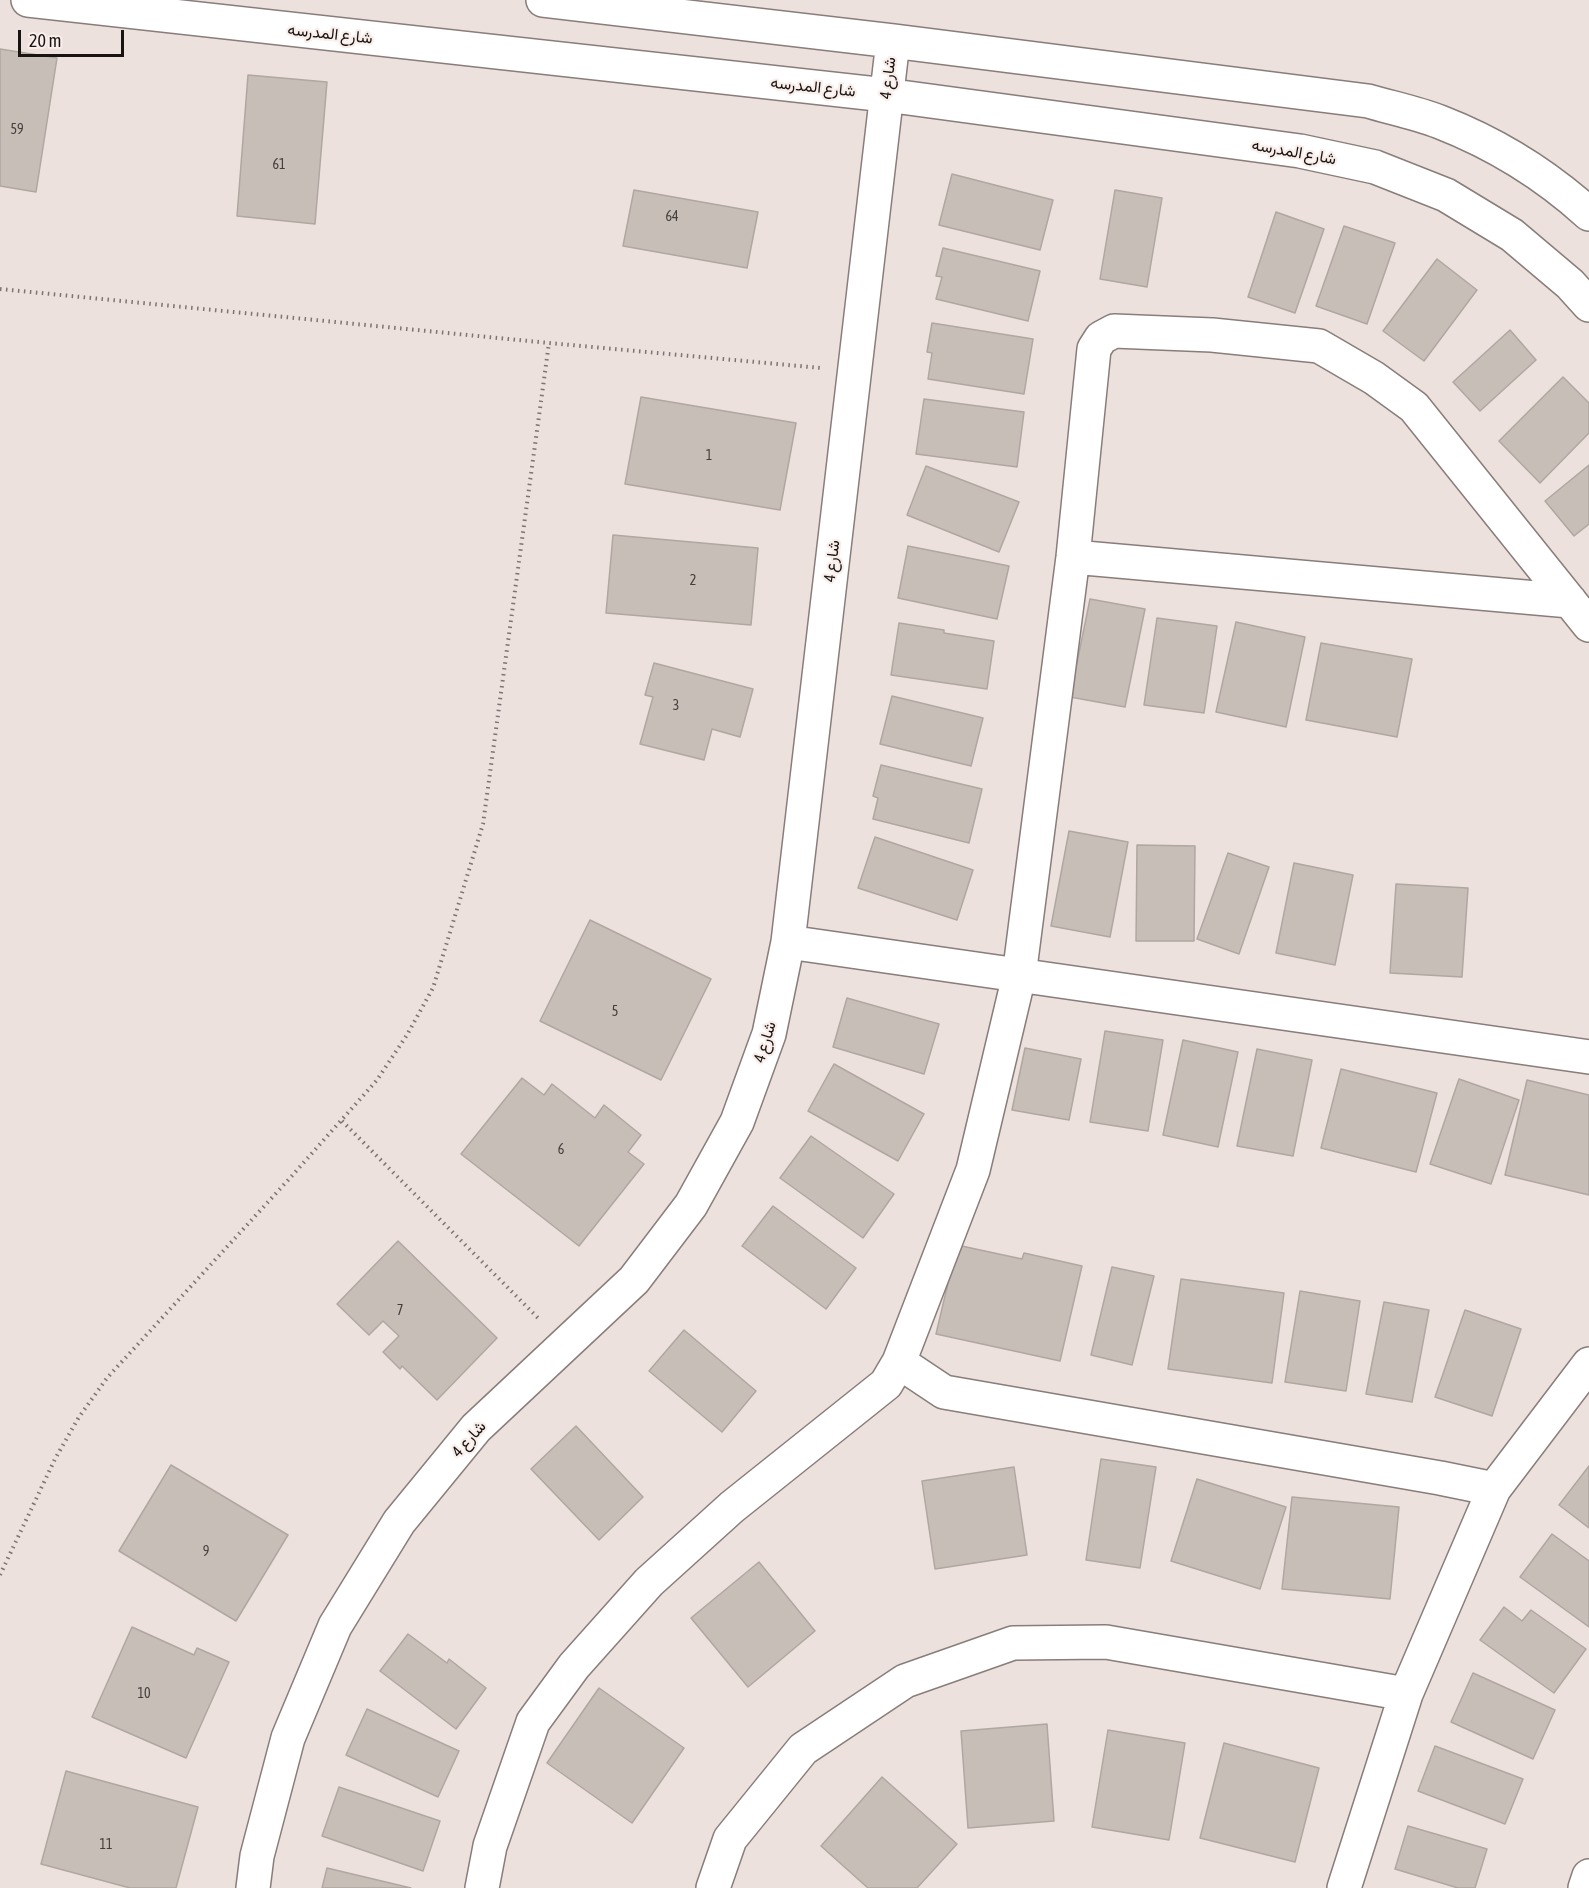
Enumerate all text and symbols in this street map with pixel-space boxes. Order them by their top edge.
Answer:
scale bar [21,18,128,56]
street label: شارع المدرسه [286,20,374,48]
text: 20 m [29,30,61,51]
street label: شارع 4 [876,56,900,100]
street label: شارع المدرسه [769,73,857,101]
house number: 59 [10,122,24,138]
street label: شارع المدرسه [1250,135,1338,169]
house number: 61 [272,157,286,173]
house number: 64 [665,209,679,225]
house number: 1 [706,448,712,464]
street label: شارع 4 [820,539,844,583]
house number: 2 [690,573,696,589]
house number: 3 [673,698,679,714]
house number: 5 [612,1004,618,1020]
street label: شارع 4 [750,1019,780,1065]
house number: 6 [558,1142,564,1158]
house number: 7 [397,1303,403,1319]
street label: شارع 4 [448,1417,490,1461]
house number: 9 [203,1544,209,1560]
house number: 10 [137,1686,151,1702]
house number: 11 [99,1837,113,1853]

